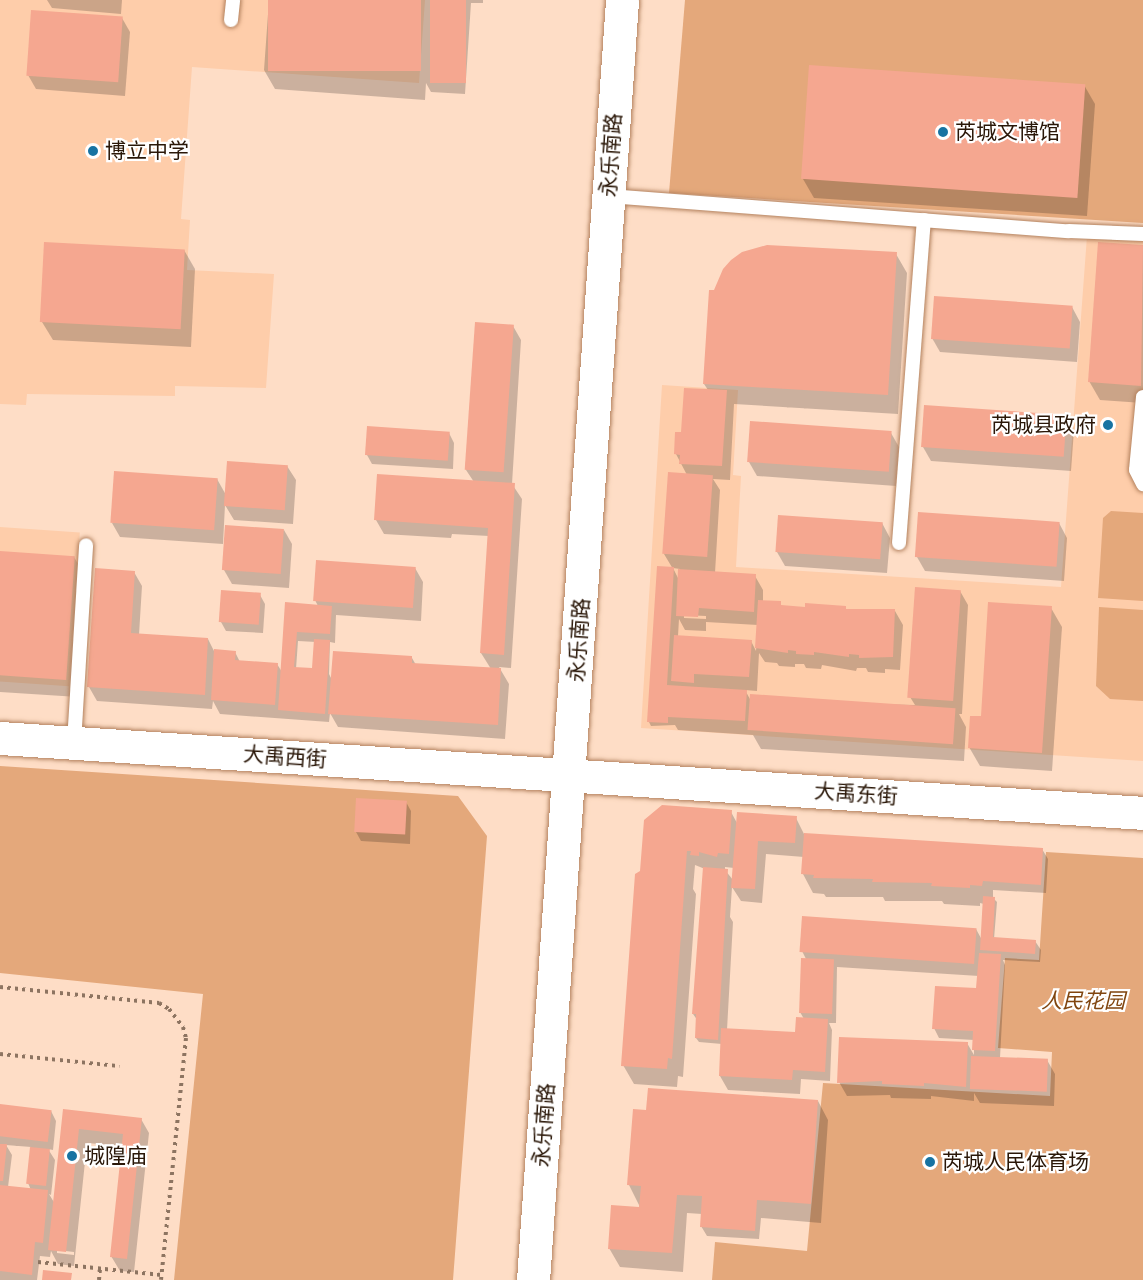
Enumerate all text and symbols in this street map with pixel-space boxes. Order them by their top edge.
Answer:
street label: 永乐南路 [596,112,626,198]
place label: 芮城文博馆 [955,119,1060,145]
marker: 芮城文博馆 [936,125,950,139]
place label: 博立中学 [105,138,189,164]
marker: 博立中学 [86,144,100,158]
place label: 芮城县政府 [991,412,1096,438]
marker: 芮城县政府 [1101,418,1115,432]
street label: 永乐南路 [564,597,594,683]
street label: 大禹西街 [242,742,328,772]
street label: 大禹东街 [813,779,899,809]
park label: 人民花园 [1041,988,1125,1014]
street label: 永乐南路 [529,1082,559,1168]
place label: 城隍庙 [84,1143,147,1169]
marker: 城隍庙 [65,1149,79,1163]
place label: 芮城人民体育场 [942,1149,1089,1175]
marker: 芮城人民体育场 [923,1155,937,1169]

